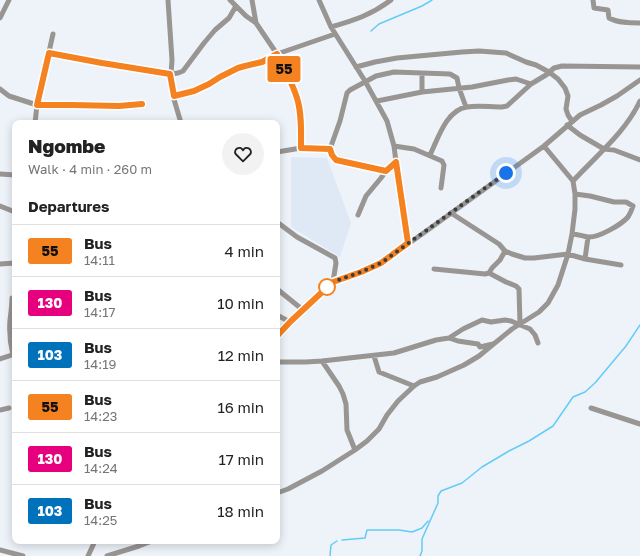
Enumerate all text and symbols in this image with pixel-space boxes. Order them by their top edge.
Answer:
line badge: 55 [266,56,302,82]
text: 55 [275,60,293,77]
button: heart [222,133,264,175]
text: Ngombe [28,134,105,157]
text: Walk · 4 min · 260 m [28,161,152,177]
your location [496,163,516,183]
text: Departures [28,197,109,215]
text: Bus [84,234,112,252]
text: 55 [41,242,59,259]
text: 4 min [225,242,264,260]
text: 14:11 [84,252,115,268]
unlabelled marker [318,278,336,296]
text: Bus [84,286,112,304]
text: 130 [38,294,62,311]
text: 10 min [217,294,264,312]
text: 14:17 [84,304,115,320]
text: Bus [84,338,112,356]
text: 103 [38,346,62,363]
text: 12 min [218,346,264,364]
text: 14:19 [84,356,116,372]
text: Bus [84,390,112,408]
text: 55 [41,398,59,415]
text: 16 min [217,398,264,416]
text: 14:23 [84,408,117,424]
text: Bus [84,442,112,460]
text: 130 [38,450,62,467]
text: 17 min [219,450,264,468]
text: 14:24 [84,460,118,476]
text: Bus [84,494,112,512]
text: 103 [38,502,62,519]
text: 18 min [217,502,264,520]
text: 14:25 [84,512,117,528]

